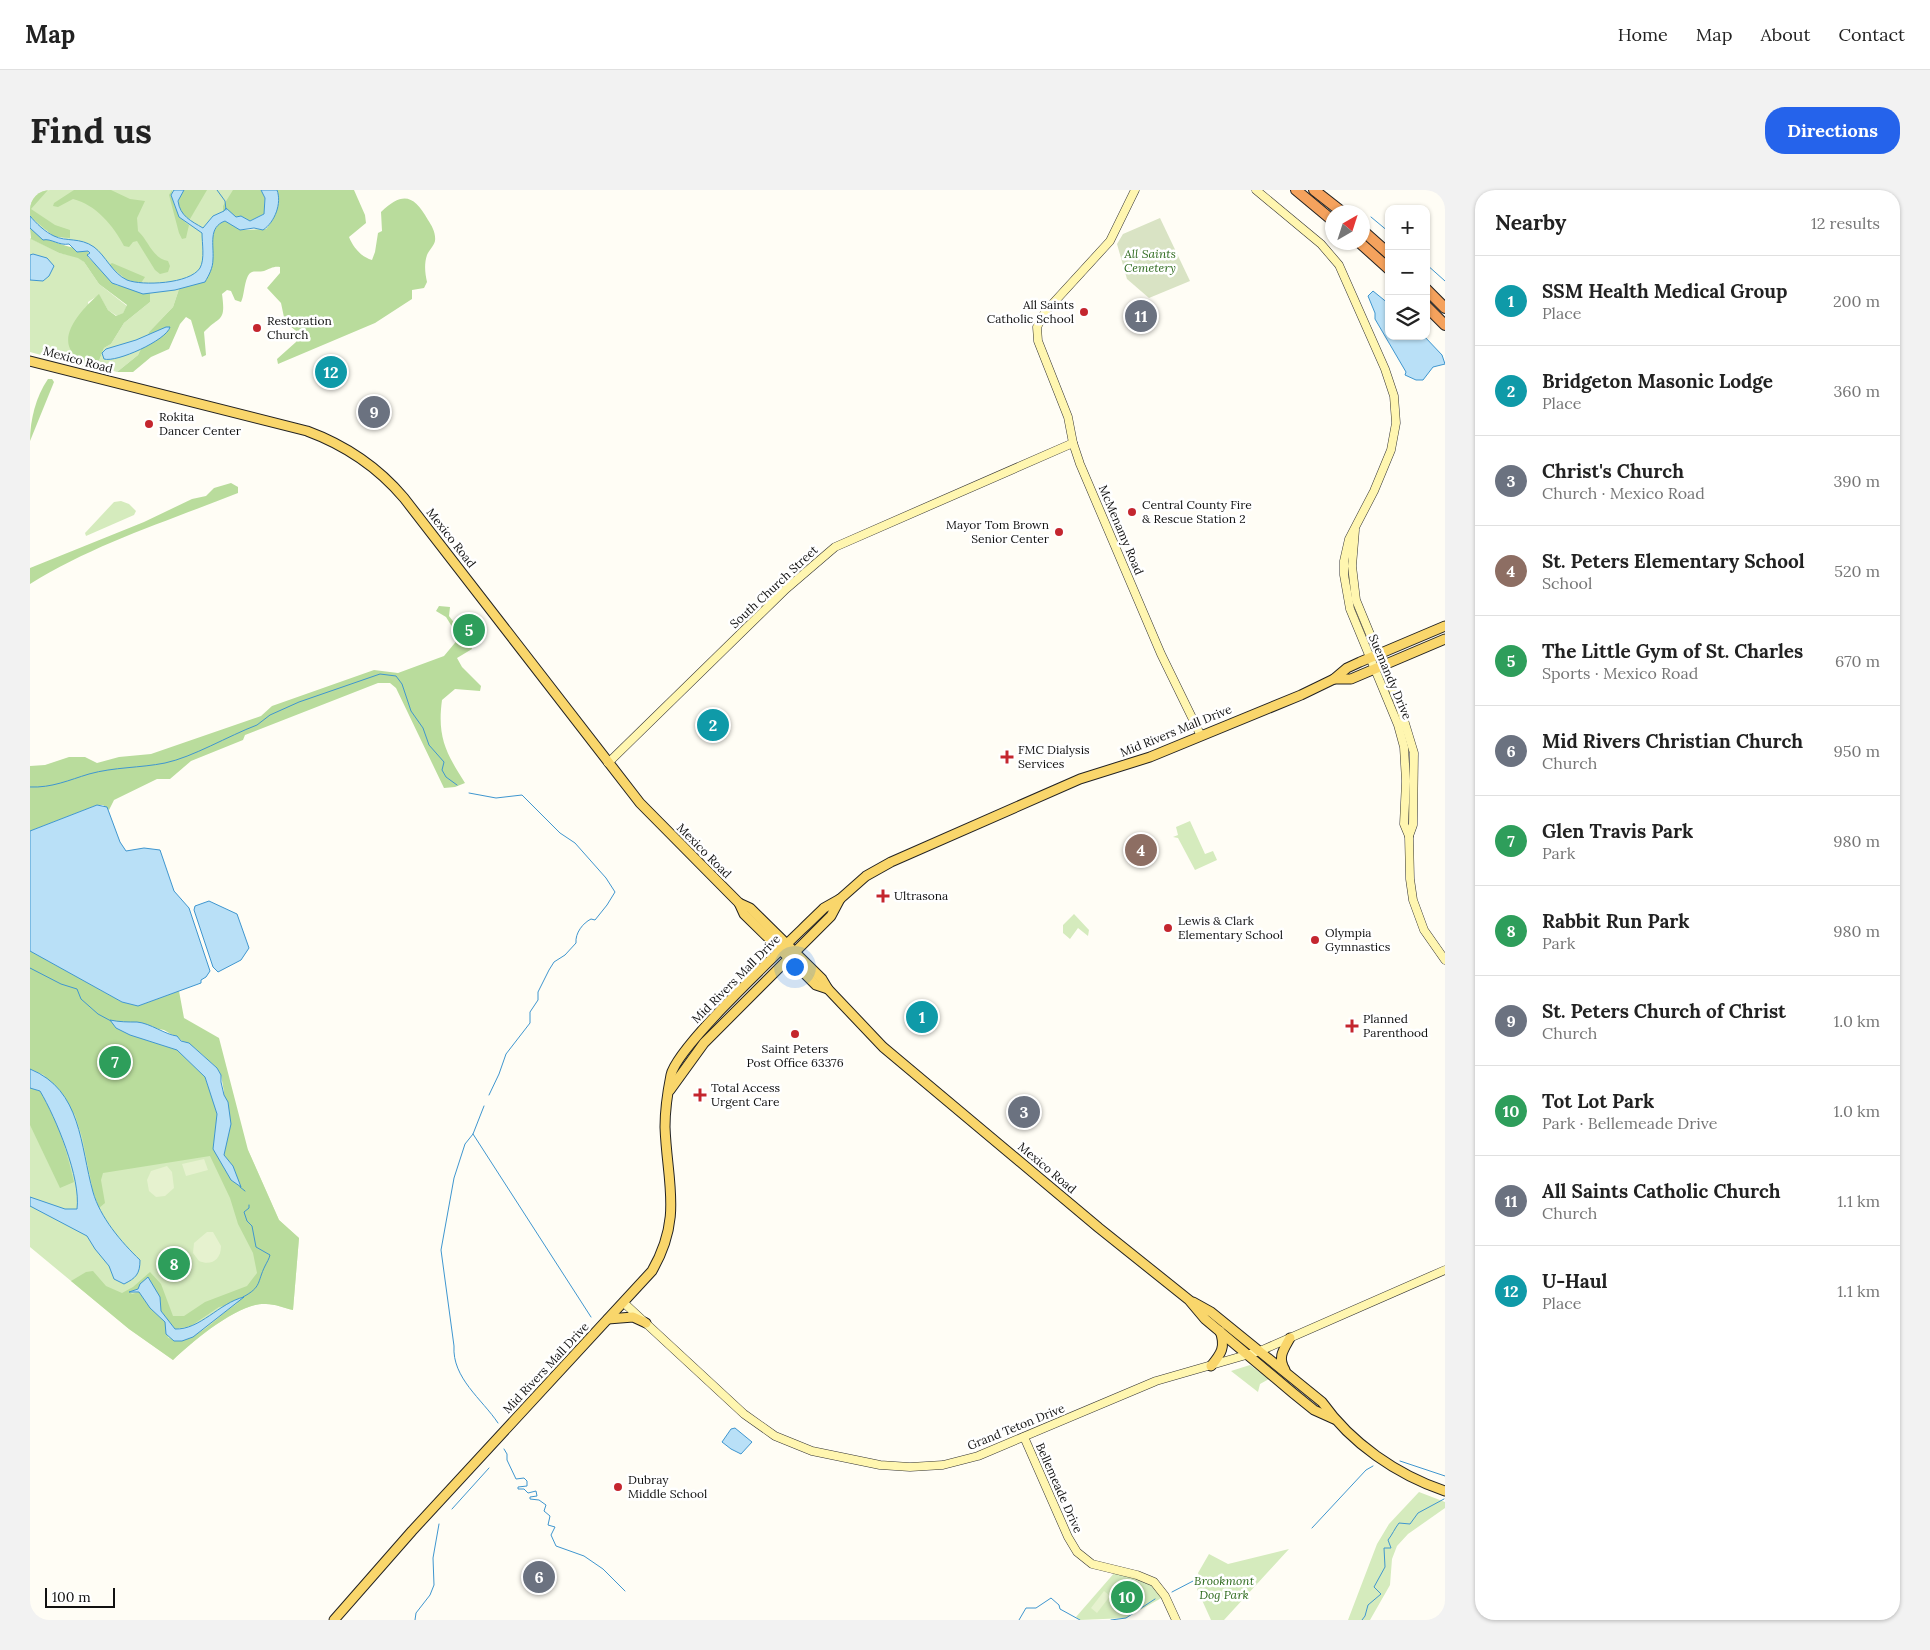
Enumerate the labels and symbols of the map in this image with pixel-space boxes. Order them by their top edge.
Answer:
north arrow [1325,205,1370,250]
park label: All Saints Cemetery [1123,246,1176,275]
place label: All Saints Catholic School [987,297,1074,326]
pin: 11 [1125,297,1157,335]
marker: All Saints Catholic School [1078,306,1090,318]
place label: Restoration Church [267,313,332,342]
marker: Restoration Church [251,322,263,334]
street label: Mexico Road [42,343,115,376]
pin: 12 [315,353,347,391]
pin: 9 [358,393,390,431]
place label: Rokita Dancer Center [159,409,242,438]
marker: Rokita Dancer Center [143,418,155,430]
street label: McMenamy Road [1096,483,1147,577]
place label: Central County Fire & Rescue Station 2 [1142,497,1252,526]
street label: Mexico Road [423,505,479,570]
marker: Central County Fire & Rescue Station 2 [1126,506,1138,518]
place label: Mayor Tom Brown Senior Center [946,517,1050,546]
marker: Mayor Tom Brown Senior Center [1053,526,1065,538]
street label: South Church Street [727,542,821,631]
pin: 5 [453,611,485,649]
street label: Suemandy Drive [1366,632,1415,722]
street label: Mid Rivers Mall Drive [1118,701,1234,760]
pin: 2 [697,706,729,744]
place label: FMC Dialysis Services [1018,742,1090,771]
marker: FMC Dialysis Services [1000,750,1014,764]
street label: Mexico Road [674,820,735,881]
pin: 4 [1125,831,1157,869]
place label: Ultrasona [894,888,948,903]
marker: Ultrasona [876,889,890,903]
place label: Lewis & Clark Elementary School [1178,913,1283,942]
marker: Lewis & Clark Elementary School [1162,922,1174,934]
place label: Olympia Gymnastics [1325,925,1391,954]
street label: Mid Rivers Mall Drive [688,931,783,1026]
marker: Olympia Gymnastics [1309,934,1321,946]
your location [782,954,808,980]
pin: 1 [906,998,938,1036]
place label: Planned Parenthood [1363,1011,1428,1040]
marker: Planned Parenthood [1345,1019,1359,1033]
marker: Saint Peters Post Office 63376 [789,1028,801,1040]
place label: Saint Peters Post Office 63376 [746,1041,844,1070]
pin: 7 [99,1043,131,1081]
place label: Total Access Urgent Care [711,1080,781,1109]
marker: Total Access Urgent Care [693,1088,707,1102]
pin: 3 [1008,1093,1040,1131]
street label: Mexico Road [1015,1139,1080,1196]
pin: 8 [158,1245,190,1283]
street label: Mid Rivers Mall Drive [500,1319,592,1416]
street label: Grand Teton Drive [965,1400,1067,1453]
street label: Bellemeade Drive [1033,1440,1086,1536]
place label: Dubray Middle School [628,1472,707,1501]
marker: Dubray Middle School [612,1481,624,1493]
pin: 6 [523,1558,555,1596]
park label: Brookmont Dog Park [1194,1573,1255,1602]
pin: 10 [1111,1578,1143,1616]
scale bar [45,1585,115,1608]

